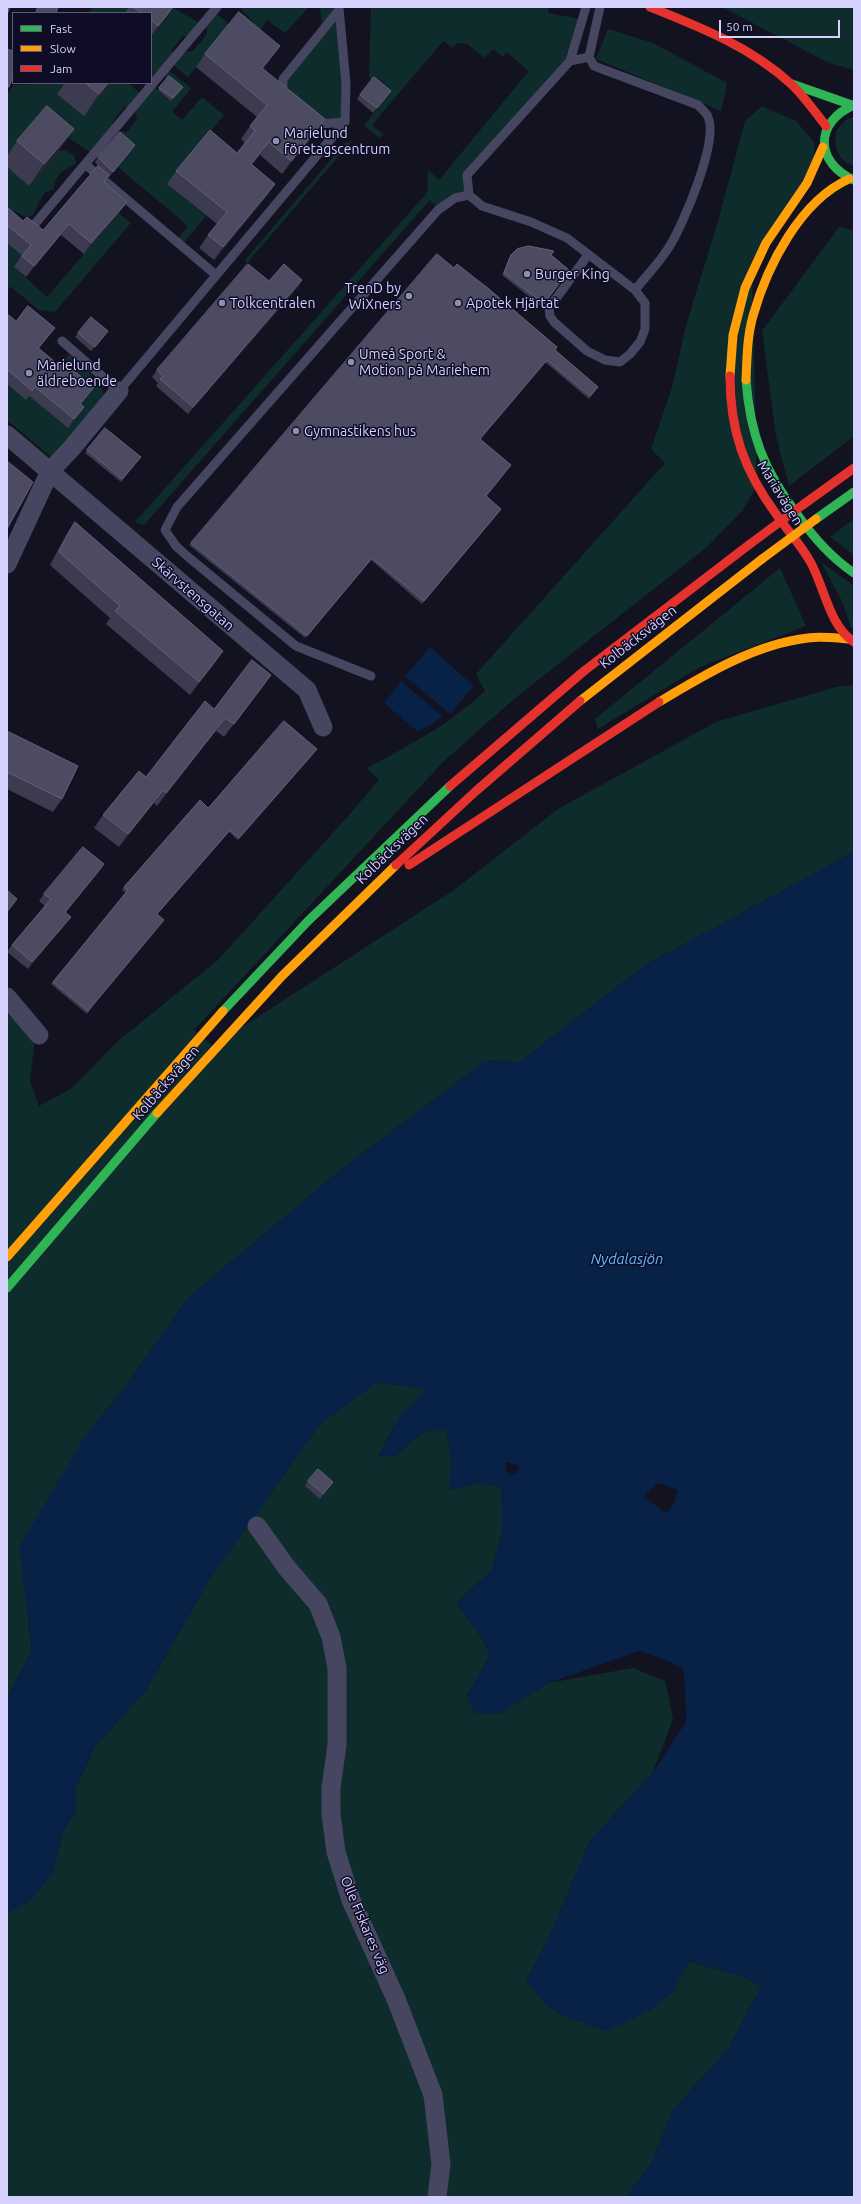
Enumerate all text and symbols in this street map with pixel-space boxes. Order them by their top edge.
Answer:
legend [12,12,152,84]
scale bar [721,12,842,38]
text: 50 m [726,20,753,33]
text: Fast [50,22,72,35]
text: Slow [50,42,76,55]
text: Jam [50,62,72,75]
place label: Marielund företagscentrum [284,125,390,158]
marker: Marielund företagscentrum [271,136,281,146]
place label: Burger King [535,266,610,282]
marker: Burger King [522,269,532,279]
place label: TrenD by WiXners [345,280,401,312]
marker: TrenD by WiXners [404,291,414,301]
place label: Tolkcentralen [230,295,315,311]
place label: Apotek Hjärtat [466,295,559,311]
marker: Tolkcentralen [217,298,227,308]
marker: Apotek Hjärtat [453,298,463,308]
place label: Umeå Sport & Motion på Mariehem [359,346,490,378]
place label: Marielund äldreboende [37,357,117,390]
marker: Umeå Sport & Motion på Mariehem [346,357,356,367]
marker: Marielund äldreboende [24,368,34,378]
place label: Gymnastikens hus [304,423,416,439]
marker: Gymnastikens hus [291,426,301,436]
street label: Mariavägen [754,458,806,528]
street label: Skärvstensgatan [149,554,237,634]
street label: Kolbäcksvägen [596,602,680,672]
street label: Kolbäcksvägen [353,811,431,887]
street label: Kolbäcksvägen [129,1042,203,1124]
water label: Nydalasjön [591,1250,663,1268]
street label: Olle Fiskares väg [337,1874,393,1976]

